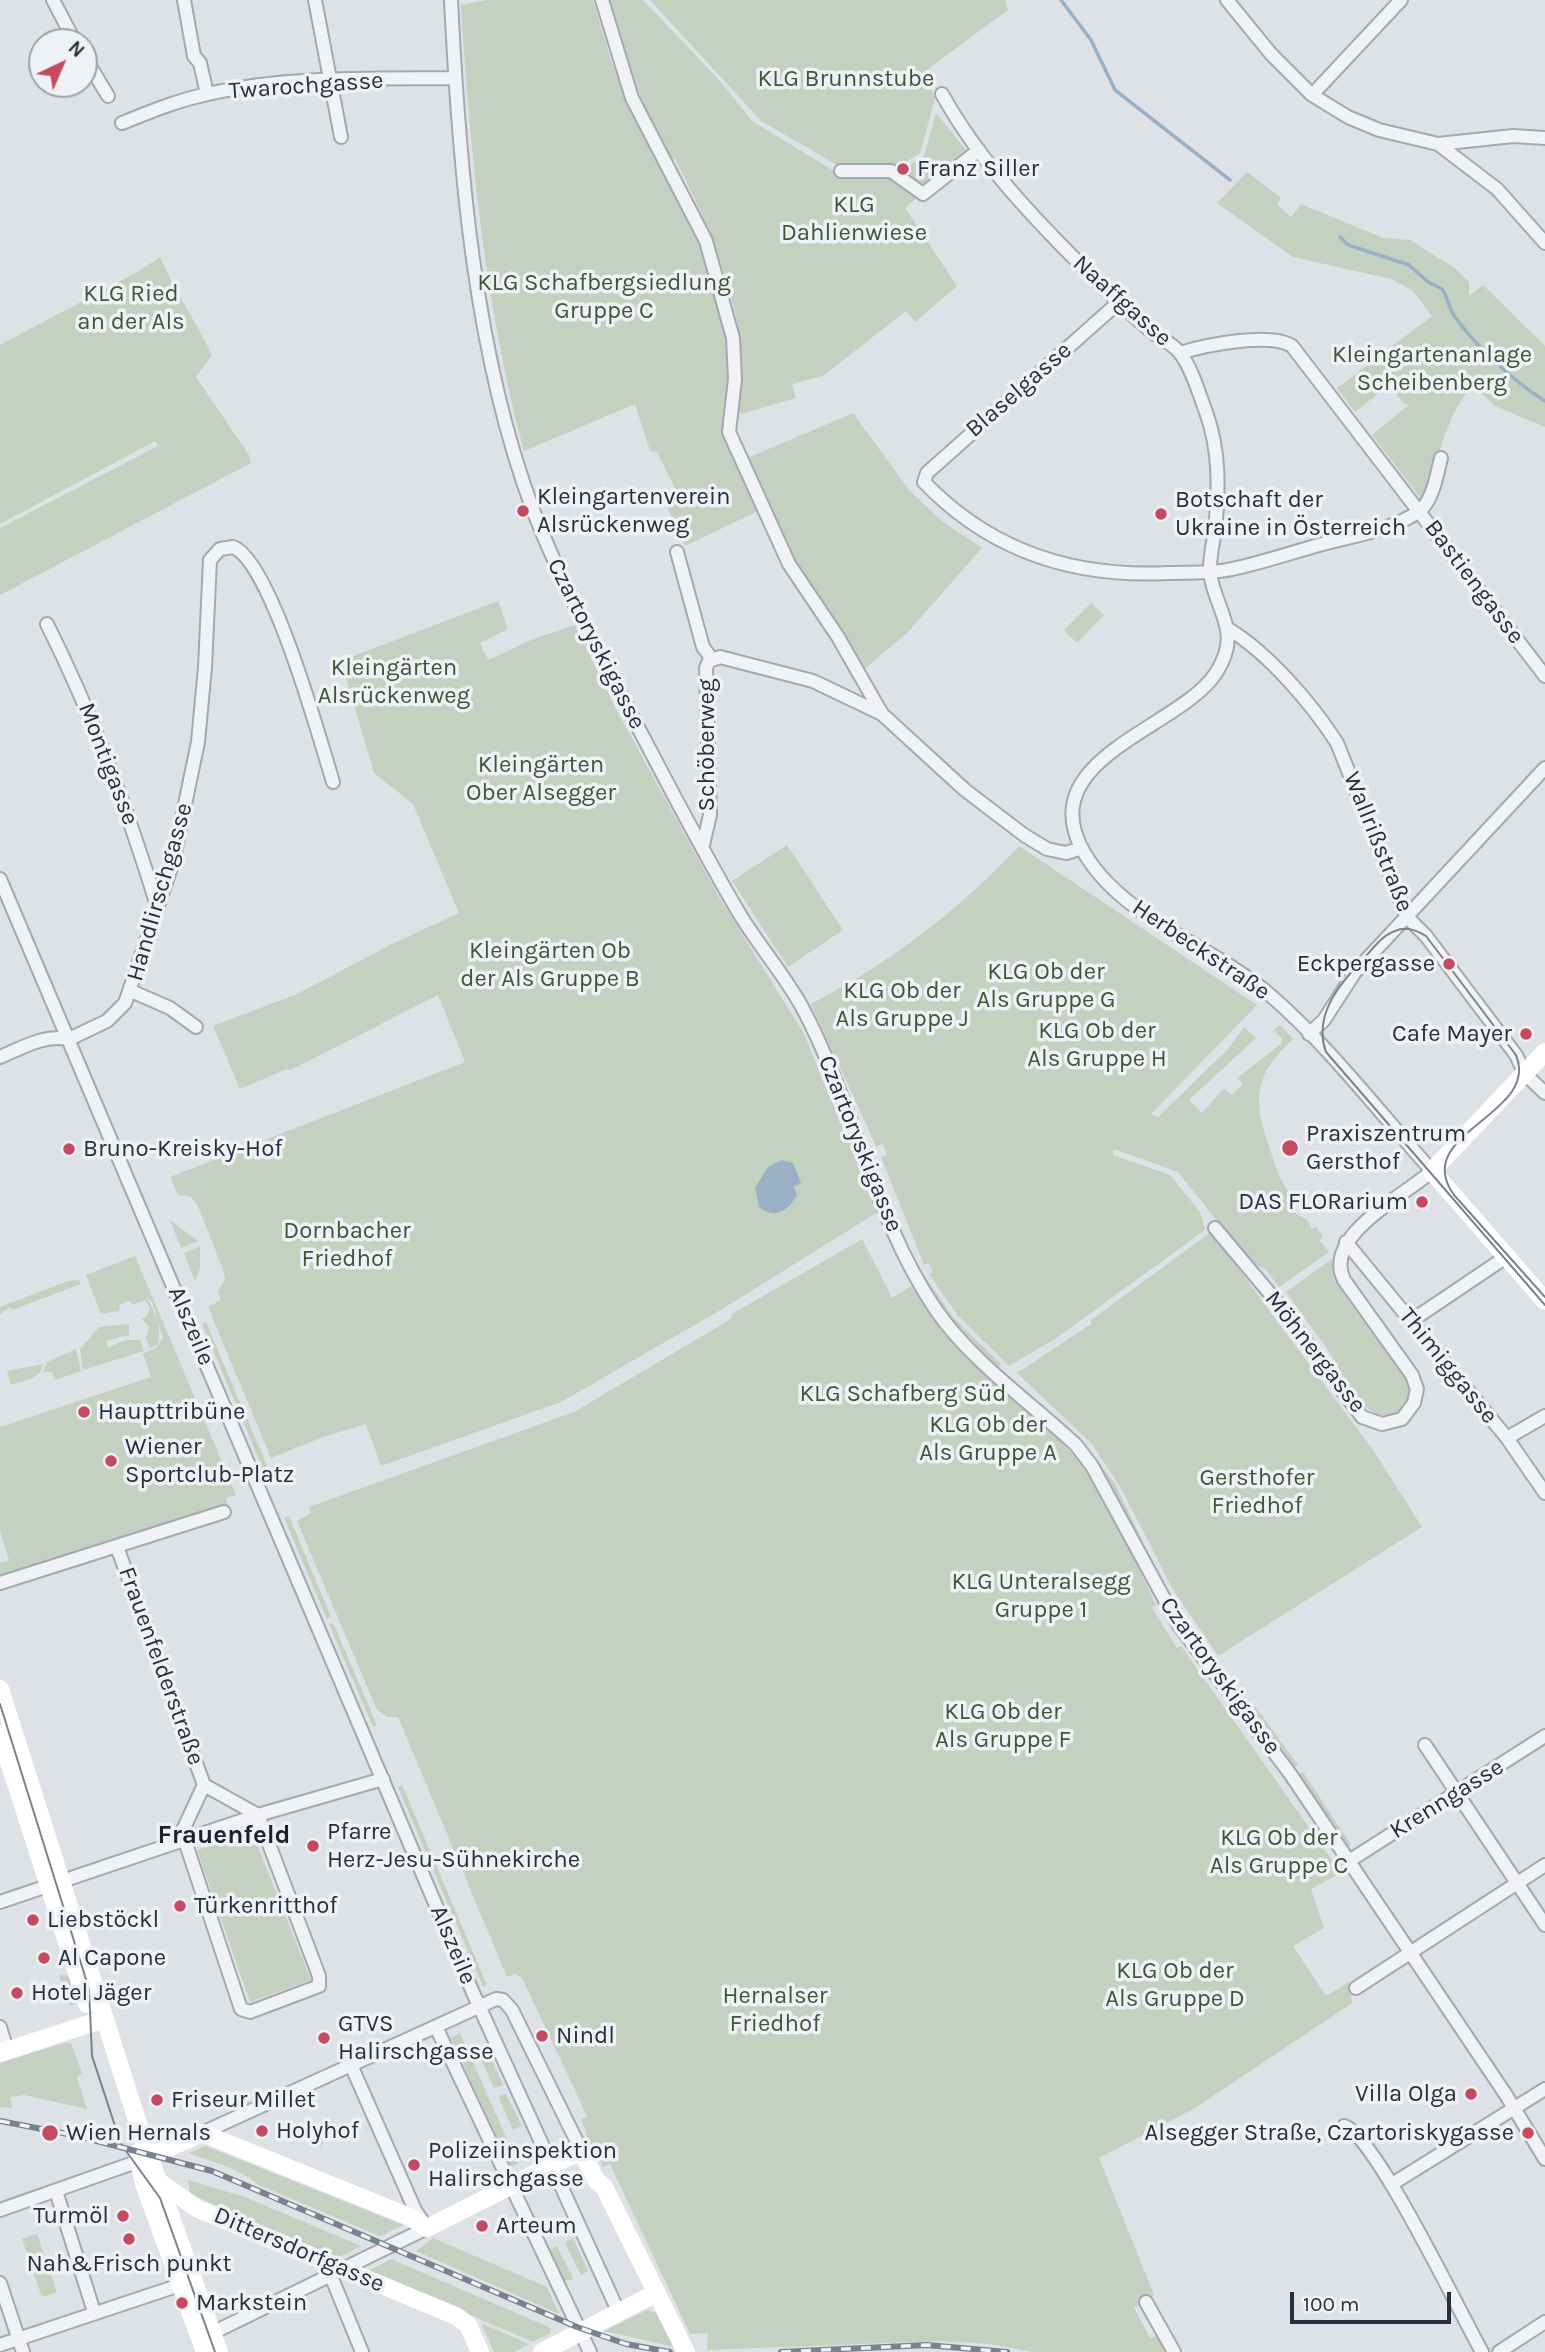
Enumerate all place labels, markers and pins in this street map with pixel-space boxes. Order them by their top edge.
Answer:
place label: Franz Siller [917,155,1039,183]
marker: Franz Siller [895,161,911,177]
place label: Kleingartenverein Alsrückenweg [537,483,731,539]
place label: Botschaft der Ukraine in Österreich [1175,486,1406,542]
marker: Kleingartenverein Alsrückenweg [515,503,531,519]
marker: Botschaft der Ukraine in Österreich [1153,506,1169,522]
place label: Eckpergasse [1297,950,1435,978]
marker: Eckpergasse [1441,956,1457,972]
place label: Cafe Mayer [1392,1020,1512,1048]
marker: Cafe Mayer [1518,1026,1534,1042]
place label: Praxiszentrum Gersthof [1306,1120,1466,1176]
place label: Bruno-Kreisky-Hof [83,1135,282,1163]
marker: Praxiszentrum Gersthof [1280,1138,1300,1158]
marker: Bruno-Kreisky-Hof [61,1141,77,1157]
place label: DAS FLORarium [1238,1188,1408,1216]
marker: DAS FLORarium [1414,1194,1430,1210]
place label: Haupttribüne [98,1398,245,1426]
marker: Haupttribüne [76,1404,92,1420]
place label: Wiener Sportclub-Platz [125,1433,294,1489]
marker: Wiener Sportclub-Platz [103,1453,119,1469]
place label: Pfarre Herz-Jesu-Sühnekirche [327,1818,580,1874]
marker: Pfarre Herz-Jesu-Sühnekirche [305,1838,321,1854]
place label: Türkenritthof [194,1892,338,1920]
marker: Türkenritthof [172,1898,188,1914]
place label: Liebstöckl [47,1906,159,1934]
marker: Liebstöckl [25,1912,41,1928]
place label: Al Capone [58,1944,166,1972]
marker: Al Capone [36,1950,52,1966]
place label: Hotel Jäger [31,1979,151,2007]
marker: Hotel Jäger [9,1985,25,2001]
place label: GTVS Halirschgasse [338,2010,494,2066]
place label: Nindl [556,2022,615,2050]
marker: Nindl [534,2028,550,2044]
marker: GTVS Halirschgasse [316,2030,332,2046]
place label: Villa Olga [1355,2080,1457,2108]
place label: Friseur Millet [171,2086,316,2114]
marker: Villa Olga [1463,2086,1479,2102]
marker: Friseur Millet [149,2092,165,2108]
place label: Holyhof [276,2117,359,2145]
place label: Wien Hernals [66,2119,211,2147]
place label: Alsegger Straße, Czartoriskygasse [1145,2119,1514,2147]
marker: Wien Hernals [40,2123,60,2143]
marker: Holyhof [254,2123,270,2139]
marker: Alsegger Straße, Czartoriskygasse [1520,2125,1536,2141]
place label: Polizeiinspektion Halirschgasse [428,2137,617,2193]
marker: Polizeiinspektion Halirschgasse [406,2157,422,2173]
place label: Turmöl [33,2202,109,2230]
marker: Turmöl [115,2208,131,2224]
place label: Arteum [496,2212,577,2240]
marker: Arteum [474,2218,490,2234]
marker: Nah&Frisch punkt [121,2231,137,2247]
place label: Nah&Frisch punkt [26,2250,232,2278]
place label: Markstein [196,2289,307,2317]
marker: Markstein [174,2295,190,2311]

